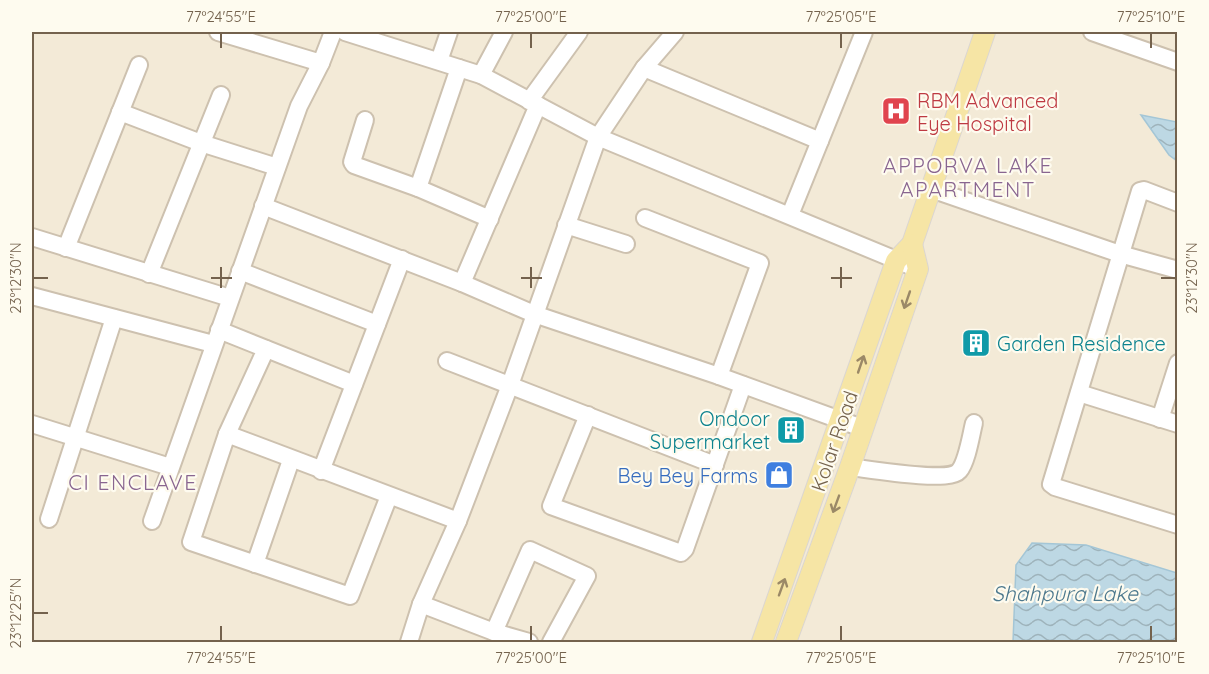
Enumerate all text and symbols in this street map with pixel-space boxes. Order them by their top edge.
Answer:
text: 77°24'55"E [186,7,256,26]
text: 77°25'00"E [495,7,567,26]
text: 77°25'05"E [805,7,877,26]
text: 77°25'10"E [1117,7,1185,26]
place label: RBM Advanced Eye Hospital [917,88,1058,136]
hospital icon: RBM Advanced Eye Hospital [880,95,912,127]
district label: APPORVA LAKE APARTMENT [883,152,1053,202]
text: 23°12'30"N [6,242,25,314]
text: 23°12'30"N [1182,242,1201,314]
one-way arrow [900,290,911,309]
building icon: Garden Residence [960,327,992,359]
place label: Garden Residence [997,331,1166,356]
one-way arrow [857,355,868,374]
street label: Kolar Road [805,387,863,495]
place label: Ondoor Supermarket [650,406,770,454]
building icon: Ondoor Supermarket [775,414,807,446]
shop icon: Bey Bey Farms [763,459,795,491]
place label: Bey Bey Farms [618,463,758,488]
district label: CI ENCLAVE [68,469,198,495]
one-way arrow [830,495,841,513]
text: 23°12'25"N [6,577,25,649]
one-way arrow [778,579,789,597]
water label: Shahpura Lake [992,580,1139,606]
text: 77°24'55"E [186,648,256,667]
text: 77°25'00"E [495,648,567,667]
text: 77°25'05"E [805,648,877,667]
text: 77°25'10"E [1117,648,1185,667]

